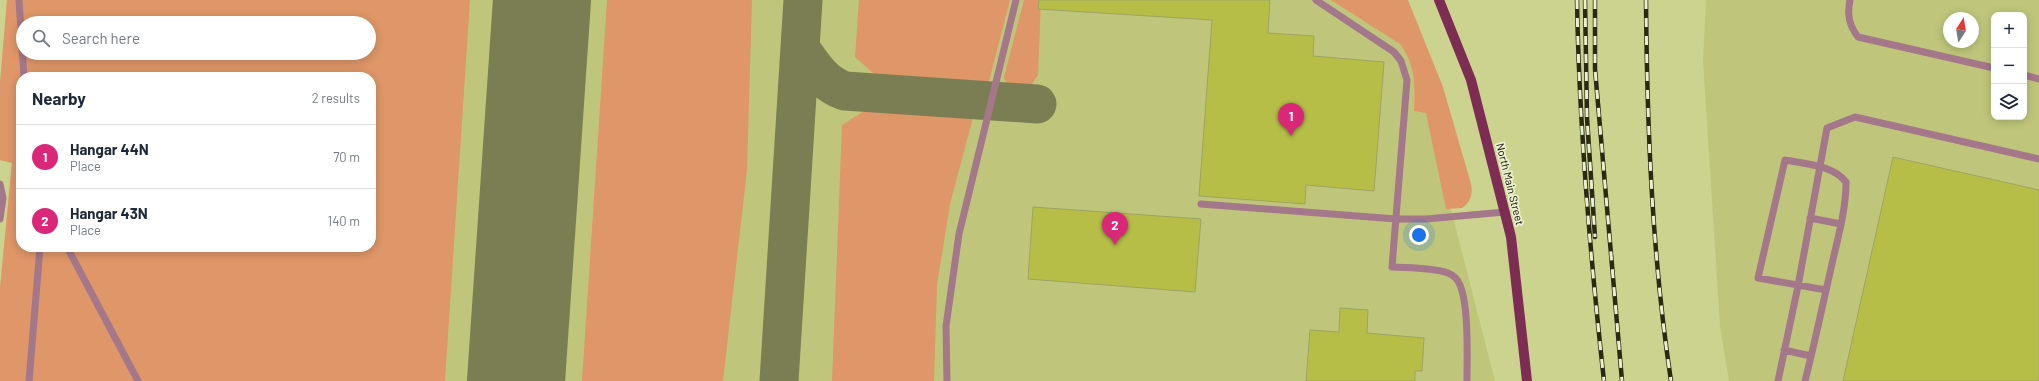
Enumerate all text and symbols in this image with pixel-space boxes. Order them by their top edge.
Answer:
north arrow [1943,12,1979,48]
map controls [1991,12,2027,120]
button: + [1991,12,2027,48]
search box [16,16,376,60]
icon: search [30,27,52,49]
text: Search here [62,29,140,47]
button: − [1991,48,2027,84]
button: layers [1991,84,2027,120]
text: Nearby [32,88,86,108]
text: 2 results [312,90,360,106]
pin: 1 [1278,103,1304,136]
text: Hangar 44N [70,140,149,158]
street label: North Main Street [1494,141,1527,226]
text: 1 [43,149,47,165]
text: 70 m [333,149,360,165]
text: Place [70,158,101,174]
text: Hangar 43N [70,204,148,222]
pin: 2 [1102,212,1128,245]
text: 2 [41,213,49,229]
text: 140 m [328,213,360,229]
text: Place [70,222,101,238]
your location [1409,225,1429,245]

